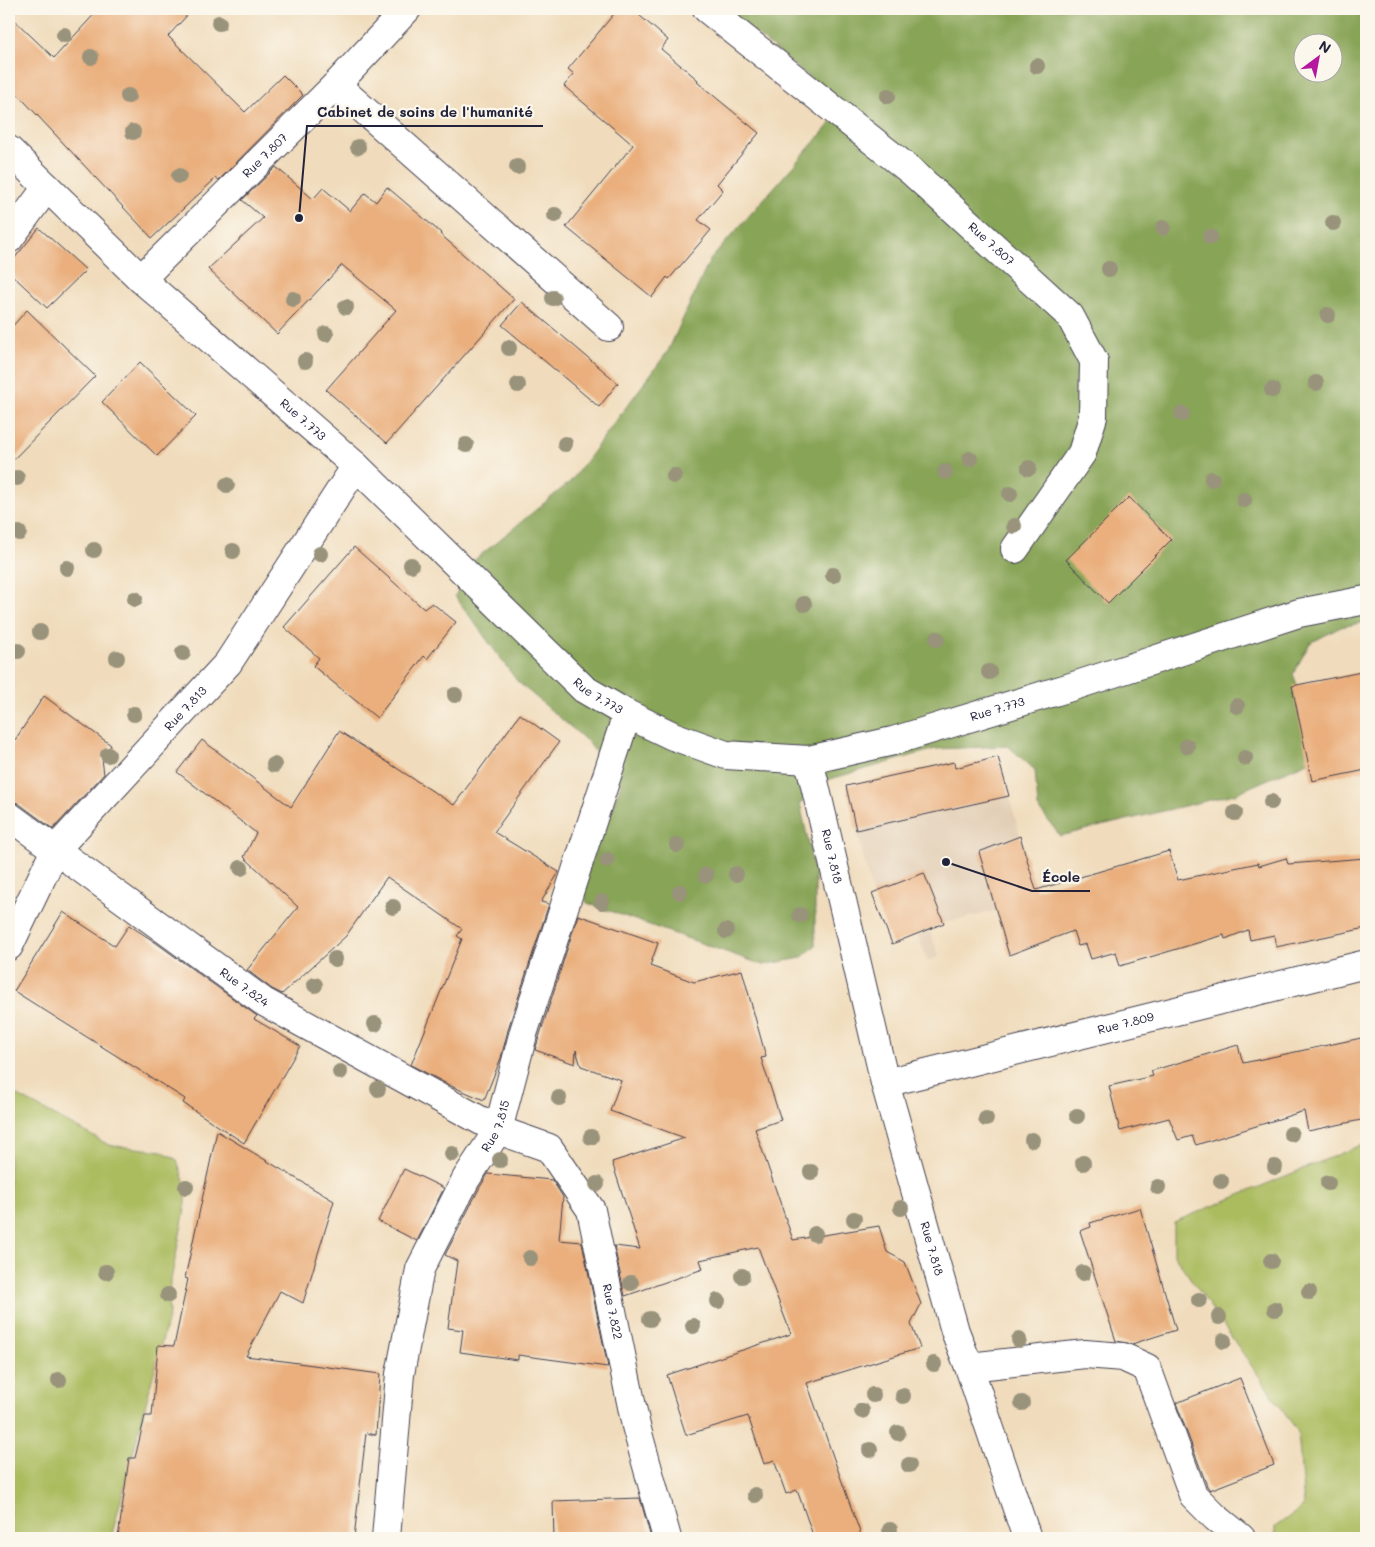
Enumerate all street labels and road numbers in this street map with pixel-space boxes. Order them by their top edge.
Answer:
street label: Rue 7.807 [238,129,290,181]
street label: Rue 7.807 [965,218,1019,269]
street label: Rue 7.773 [277,394,330,443]
street label: Rue 7.773 [570,674,626,717]
street label: Rue 7.813 [160,682,210,734]
street label: Rue 7.773 [968,692,1026,724]
street label: Rue 7.818 [818,827,847,885]
street label: Rue 7.824 [217,963,272,1010]
street label: Rue 7.809 [1096,1008,1155,1037]
street label: Rue 7.815 [477,1098,513,1155]
street label: Rue 7.818 [917,1219,948,1277]
street label: Rue 7.822 [600,1282,627,1341]

